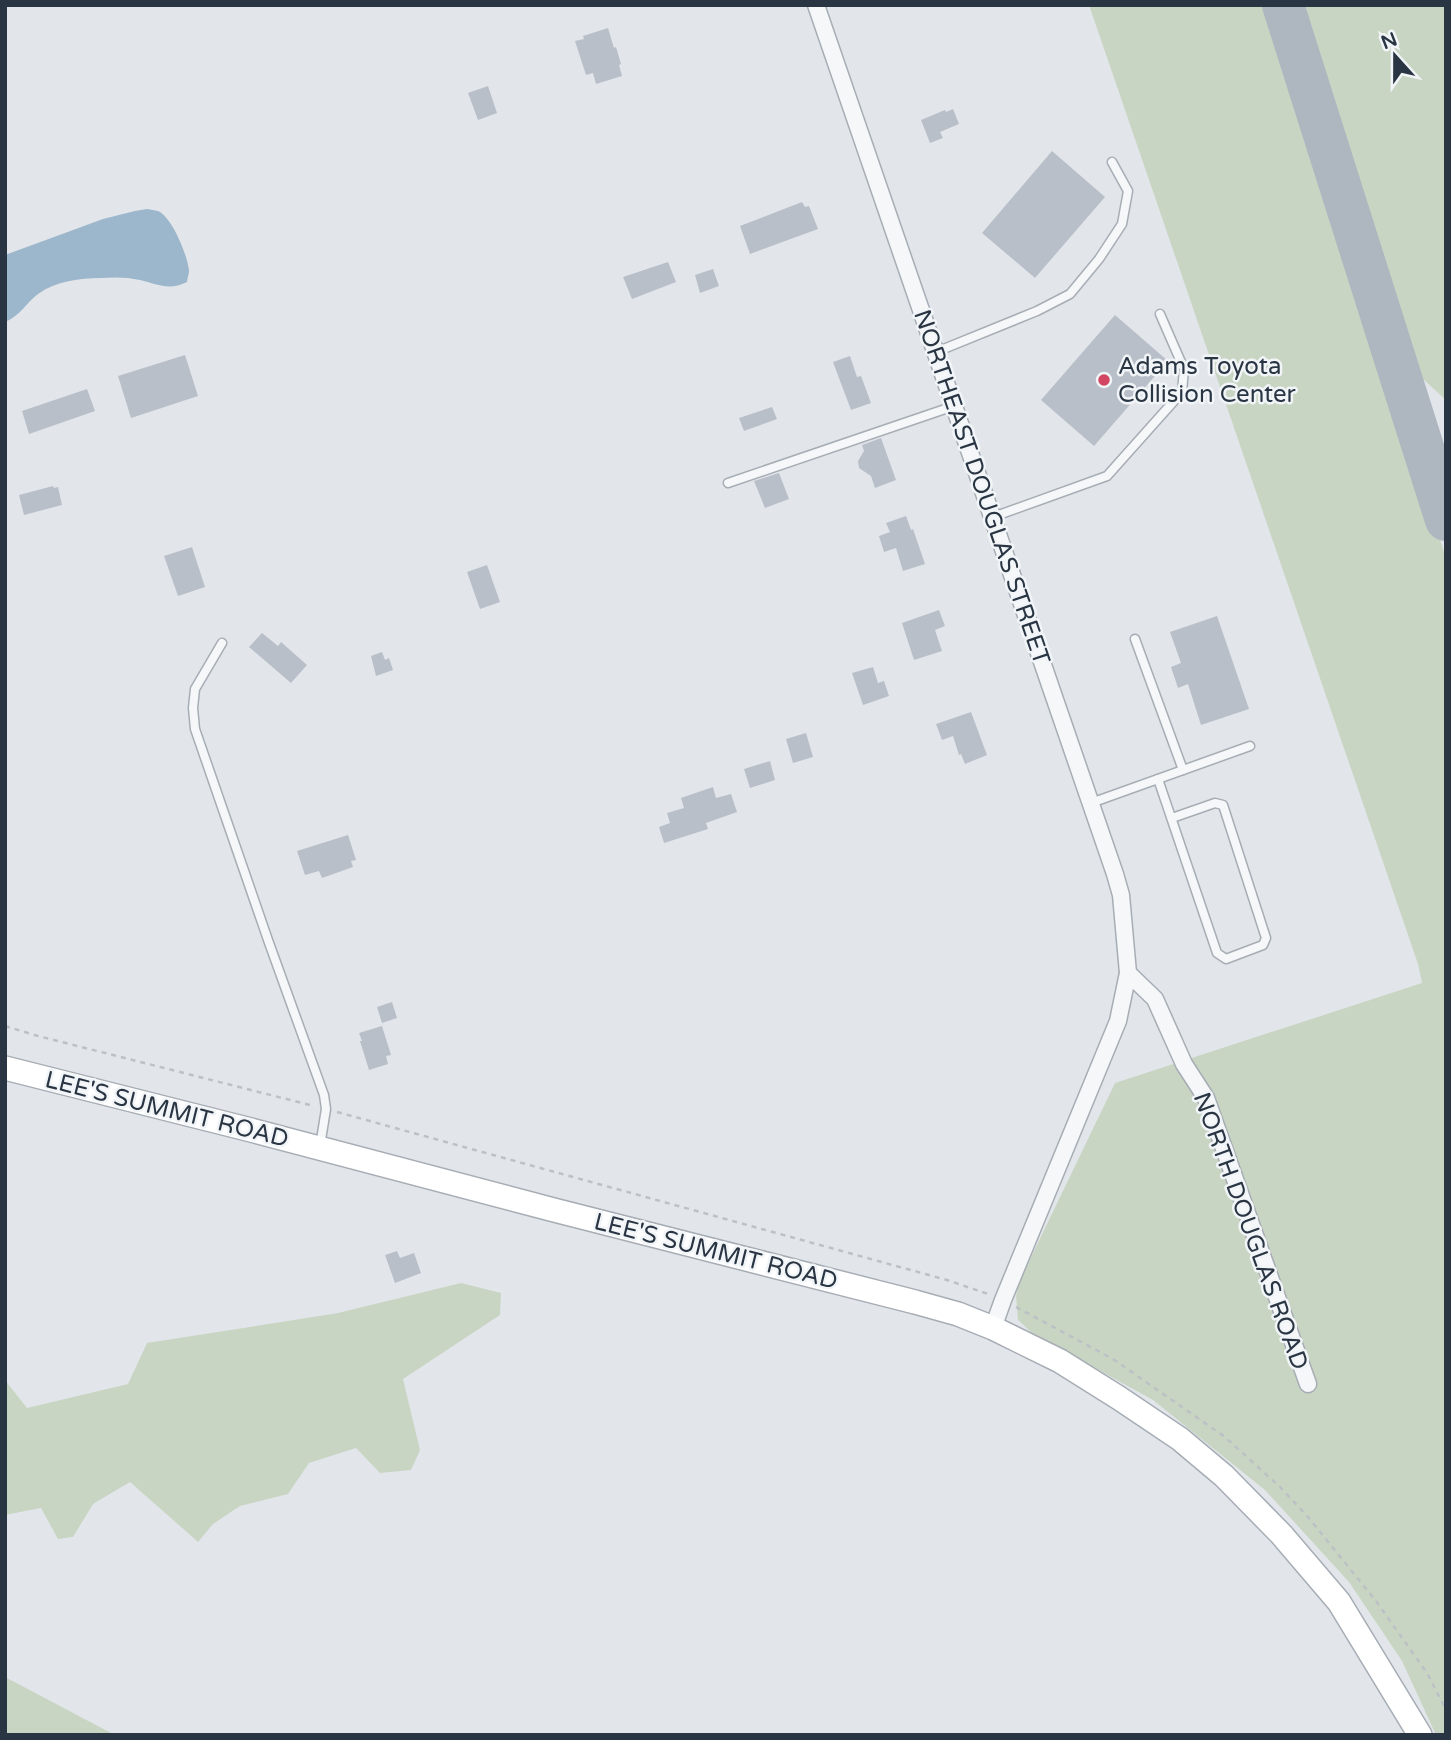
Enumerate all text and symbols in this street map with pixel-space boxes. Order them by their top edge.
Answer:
north arrow [1360,21,1430,91]
text: N [1378,28,1400,54]
street label: NORTHEAST DOUGLAS STREET [907,306,1056,669]
place label: Adams Toyota Collision Center [1118,352,1297,409]
marker: Adams Toyota Collision Center [1096,372,1112,388]
street label: LEE'S SUMMIT ROAD [42,1065,292,1154]
street label: NORTH DOUGLAS ROAD [1187,1088,1314,1374]
street label: LEE'S SUMMIT ROAD [591,1207,841,1296]

